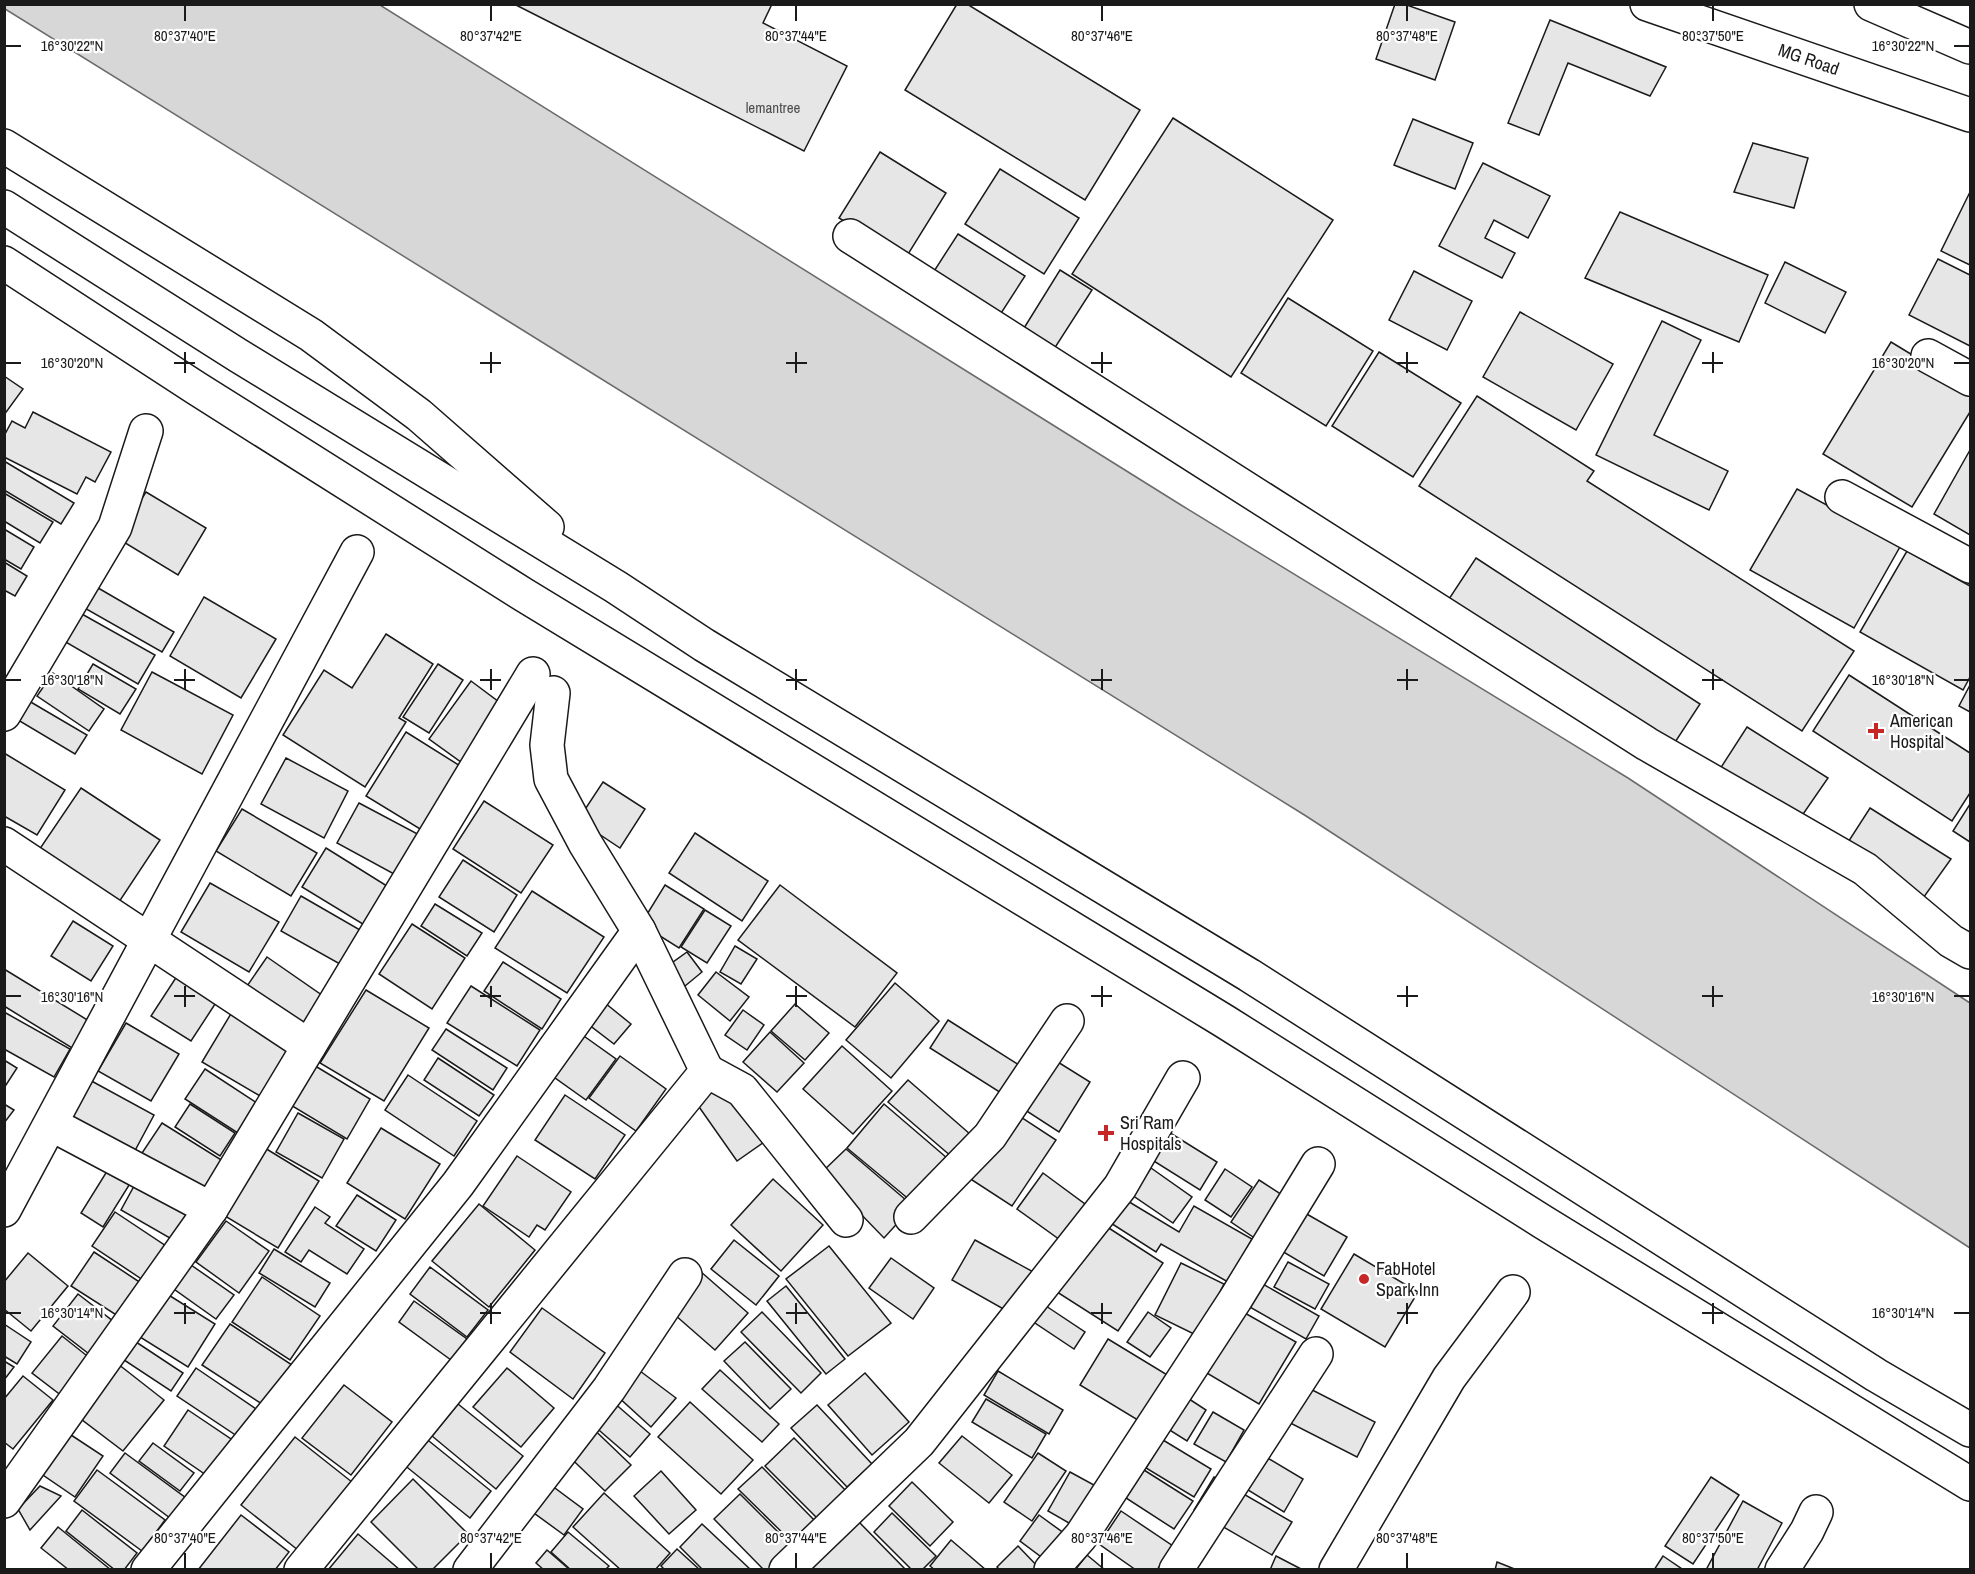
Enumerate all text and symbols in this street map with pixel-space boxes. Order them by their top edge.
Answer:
text: 80°37'40"E [154,25,216,46]
text: 80°37'42"E [460,25,522,46]
text: 80°37'44"E [765,25,827,46]
text: 80°37'46"E [1071,25,1133,46]
text: 80°37'48"E [1376,25,1438,46]
text: 80°37'50"E [1682,25,1744,46]
text: 16°30'22"N [41,35,103,56]
text: 16°30'22"N [1872,35,1934,56]
street label: MG Road [1775,37,1843,81]
house number: lemantree [746,97,800,118]
text: 16°30'20"N [41,352,103,373]
text: 16°30'20"N [1872,352,1934,373]
text: 16°30'18"N [41,669,103,690]
text: 16°30'18"N [1872,669,1934,690]
place label: American Hospital [1889,708,1953,754]
marker: American Hospital [1867,722,1885,740]
text: 16°30'16"N [41,986,103,1007]
text: 16°30'16"N [1872,986,1934,1007]
place label: Sri Ram Hospitals [1120,1110,1182,1156]
marker: Sri Ram Hospitals [1097,1124,1115,1142]
place label: FabHotel Spark Inn [1376,1256,1439,1302]
marker: FabHotel Spark Inn [1357,1272,1371,1286]
text: 16°30'14"N [41,1302,103,1323]
text: 16°30'14"N [1872,1302,1934,1323]
text: 80°37'40"E [154,1527,216,1548]
text: 80°37'42"E [460,1527,522,1548]
text: 80°37'44"E [765,1527,827,1548]
text: 80°37'46"E [1071,1527,1133,1548]
text: 80°37'48"E [1376,1527,1438,1548]
text: 80°37'50"E [1682,1527,1744,1548]

